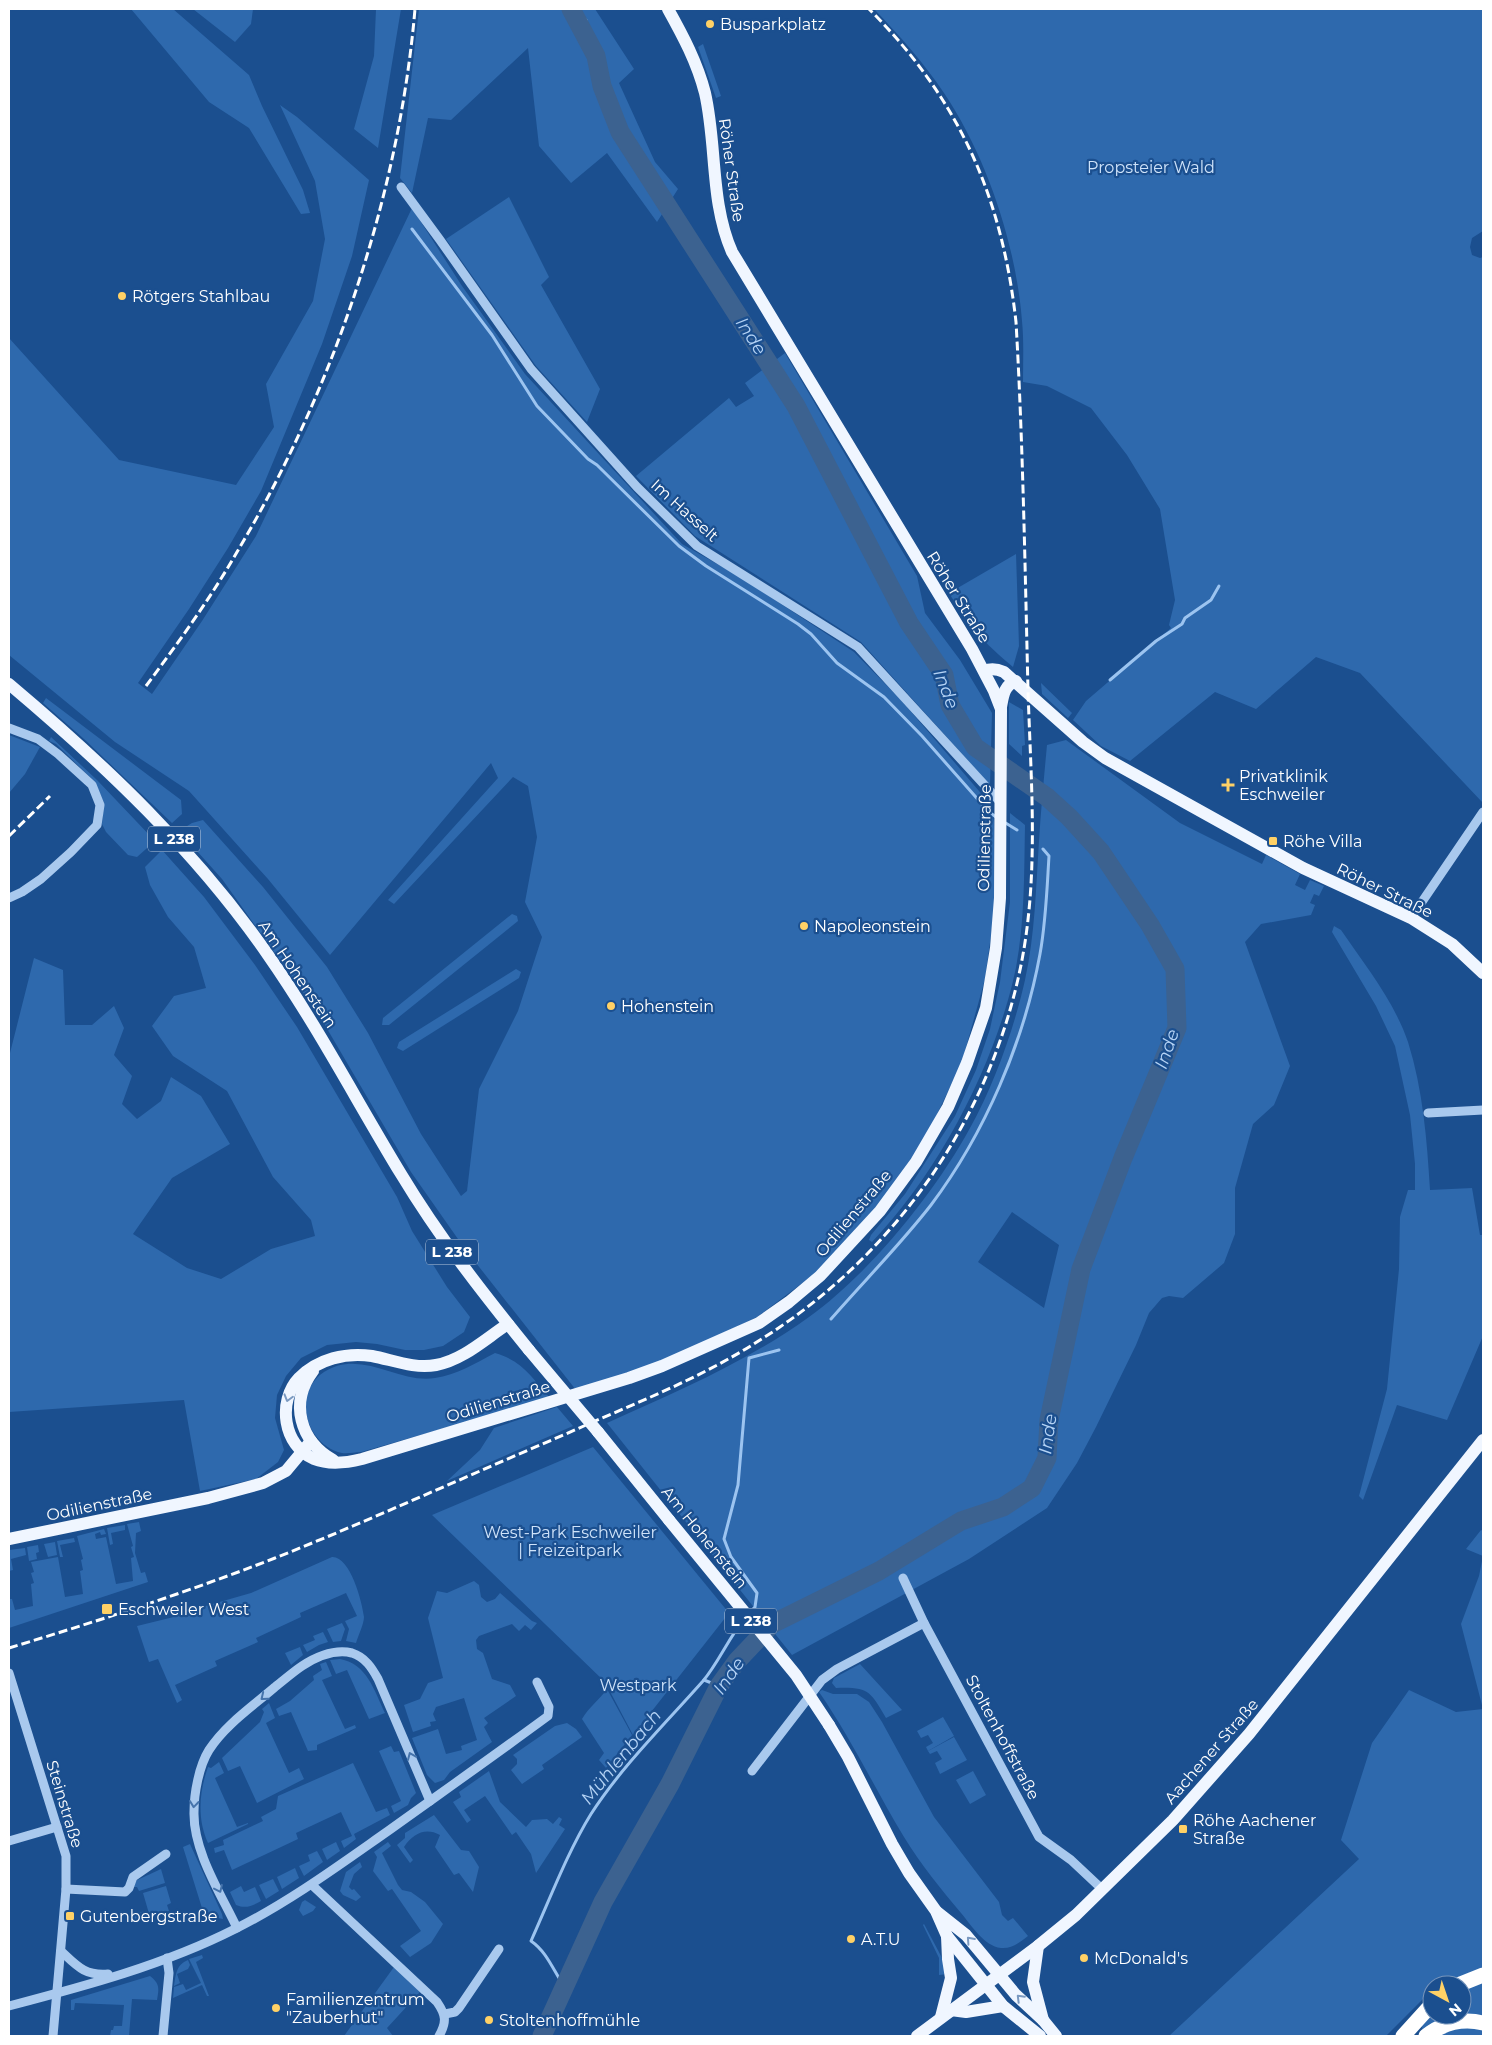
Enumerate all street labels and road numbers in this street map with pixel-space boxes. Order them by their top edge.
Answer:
street label: Röher Straße [715,117,748,223]
street label: Im Hasselt [647,475,723,546]
street label: Röher Straße [923,548,994,647]
street label: Odilienstraße [974,784,995,892]
road number: L 238 [148,826,200,852]
street label: Röher Straße [1334,859,1436,922]
street label: Am Hohenstein [255,917,341,1032]
street label: Odilienstraße [812,1166,895,1261]
road number: L 238 [426,1240,478,1264]
street label: Odilienstraße [444,1377,552,1426]
street label: Am Hohenstein [658,1482,752,1592]
street label: Odilienstraße [45,1484,154,1525]
road number: L 238 [725,1608,777,1634]
street label: Stoltenhoffstraße [962,1672,1043,1803]
street label: Aachener Straße [1160,1695,1262,1808]
street label: Steinstraße [42,1758,87,1850]

